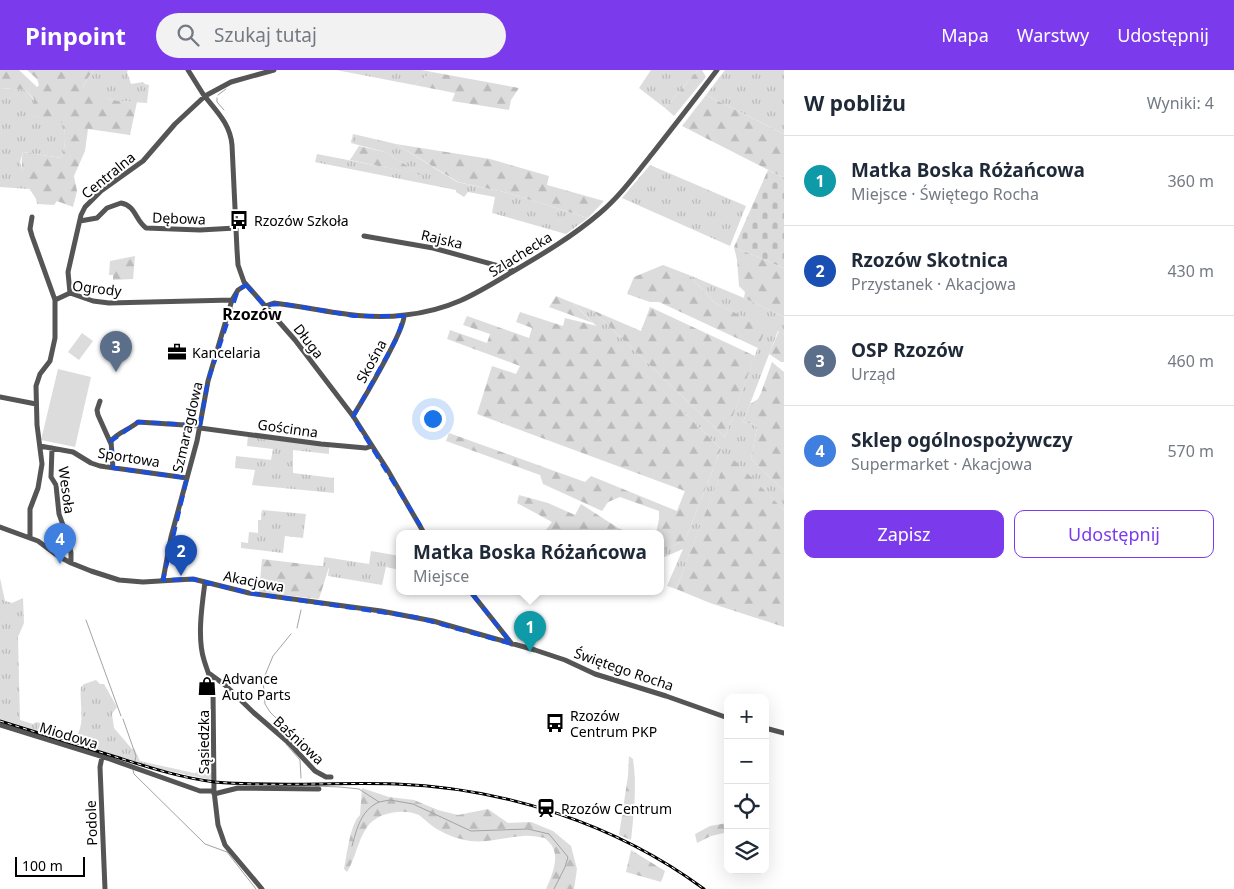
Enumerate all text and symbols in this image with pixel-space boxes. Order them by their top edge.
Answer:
search box [156,13,506,58]
text: Pinpoint [25,19,126,52]
icon: search [174,21,202,49]
text: Szukaj tutaj [214,22,317,48]
text: Mapa [941,23,989,47]
text: Warstwy [1017,23,1089,47]
text: Udostępnij [1117,23,1209,47]
text: W pobliżu [804,89,906,117]
text: Wyniki: 4 [1147,92,1214,114]
street label: Centralna [77,147,139,203]
text: Matka Boska Różańcowa [851,157,1085,183]
text: 1 [815,170,825,192]
text: 360 m [1167,170,1214,192]
text: Miejsce · Świętego Rocha [851,183,1039,205]
street label: Dębowa [152,208,206,228]
bus stop icon: Rzozów Szkoła [228,209,250,231]
place label: Rzozów Szkoła [254,211,349,230]
street label: Rajska [419,225,465,253]
street label: Szlachecka [485,227,555,281]
text: Rzozów Skotnica [851,247,1008,273]
text: 2 [815,260,825,282]
text: 430 m [1167,260,1214,282]
text: Przystanek · Akacjowa [851,273,1016,295]
street label: Ogrody [71,276,123,301]
district label: Rzozów [222,303,282,325]
street label: Długa [290,320,328,362]
pin: 3 [100,331,132,372]
street label: Skośna [351,336,391,386]
text: OSP Rzozów [851,337,964,363]
office icon: Kancelaria [166,341,188,363]
place label: Kancelaria [192,343,261,362]
text: 3 [815,350,825,372]
text: 460 m [1167,350,1214,372]
text: Urząd [851,363,896,385]
street label: Szmaragdowa [167,380,207,474]
your location [420,406,446,432]
street label: Gościnna [257,414,319,442]
text: Sklep ogólnospożywczy [851,427,1073,453]
text: 4 [815,440,825,462]
text: 570 m [1167,440,1214,462]
street label: Sportowa [97,443,161,471]
text: Supermarket · Akacjowa [851,453,1032,475]
street label: Wesoła [54,465,80,515]
button: Zapisz [804,510,1004,558]
button: Udostępnij [1014,510,1214,558]
pin: 4 [44,523,76,564]
popup [396,530,664,595]
pin: 2 [165,535,197,576]
text: Matka Boska Różańcowa [413,539,647,565]
text: Miejsce [413,565,469,587]
street label: Akacjowa [222,566,286,596]
pin: 1 [514,611,546,652]
street label: Świętego Rocha [572,643,676,695]
place label: Advance Auto Parts [222,669,291,704]
shop icon: Advance Auto Parts [196,675,218,697]
map controls [724,694,769,874]
button: + [724,694,769,739]
place label: Rzozów Centrum PKP [570,706,657,741]
street label: Sąsiedzka [194,710,213,774]
street label: Baśniowa [269,712,329,768]
bus stop icon: Rzozów Centrum PKP [544,712,566,734]
street label: Miodowa [37,717,101,753]
button: − [724,739,769,784]
button: locate [724,784,769,829]
station icon: Rzozów Centrum [535,797,557,819]
place label: Rzozów Centrum [561,799,672,818]
street label: Podole [81,800,101,846]
button: layers [724,829,769,874]
scale bar [15,854,85,877]
text: 100 m [22,856,63,875]

